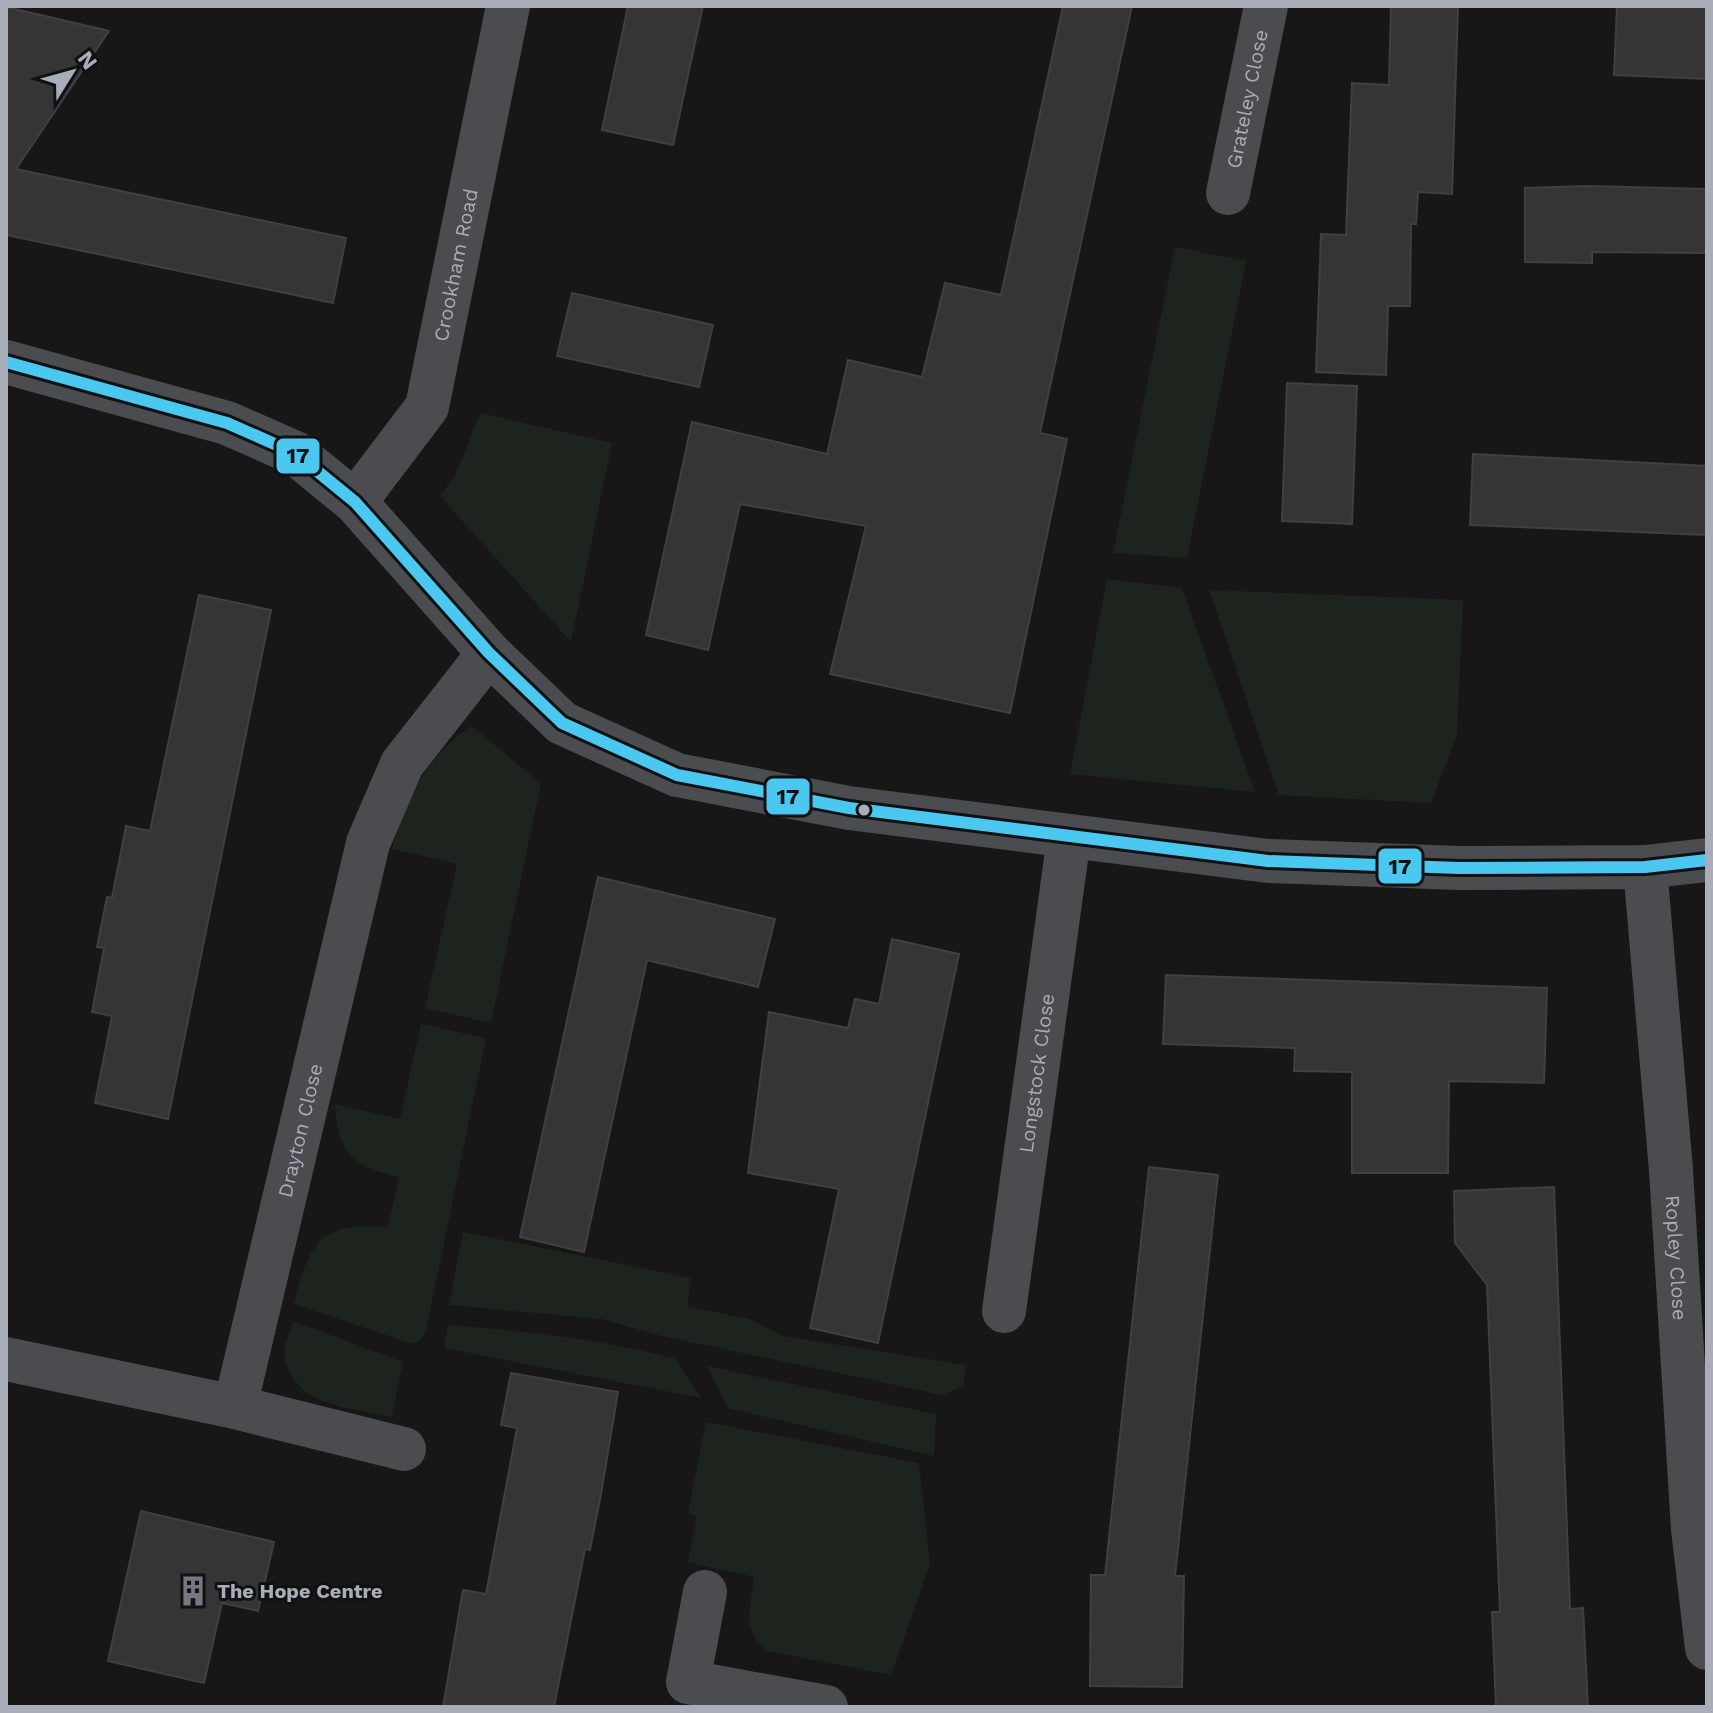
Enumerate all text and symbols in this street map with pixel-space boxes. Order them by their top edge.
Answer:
street label: Grateley Close [1221,27,1273,170]
north arrow [32,32,112,112]
text: N [73,46,102,74]
street label: Crookham Road [429,187,483,344]
line badge: 17 [275,437,321,475]
text: 17 [287,443,309,468]
line badge: 17 [765,777,811,816]
text: 17 [777,784,799,809]
unlabelled marker [856,802,872,818]
line badge: 17 [1377,847,1423,885]
text: 17 [1389,854,1411,879]
street label: Longstock Close [1014,992,1059,1154]
street label: Drayton Close [273,1061,328,1200]
street label: Ropley Close [1661,1194,1692,1321]
building icon: The Hope Centre [176,1574,210,1608]
place label: The Hope Centre [217,1579,383,1603]

